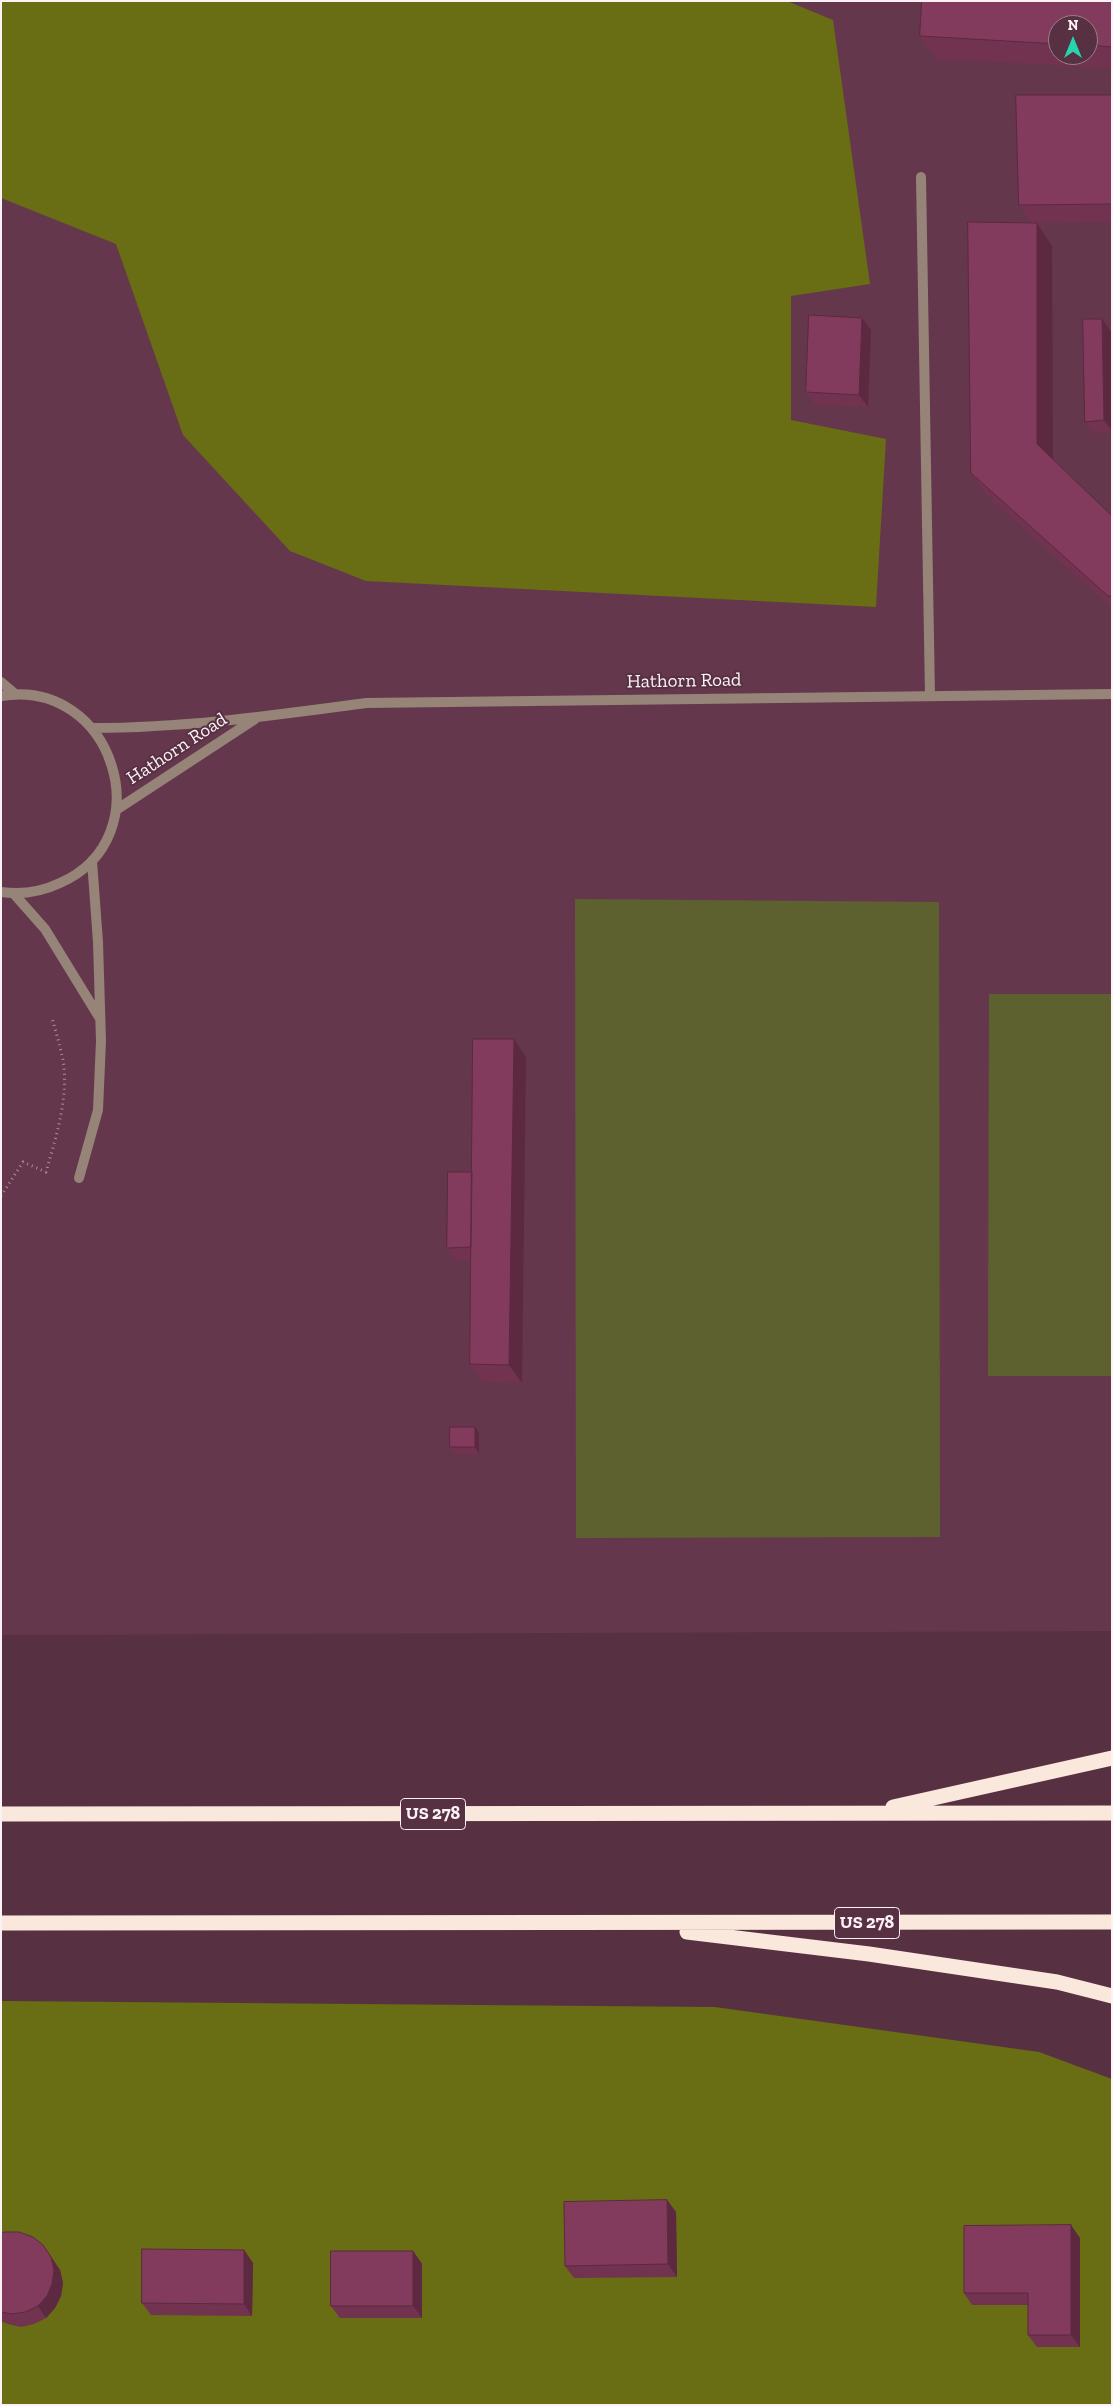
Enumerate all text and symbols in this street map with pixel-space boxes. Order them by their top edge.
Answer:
north arrow [1048,15,1098,65]
text: N [1068,17,1078,34]
street label: Hathorn Road [626,669,742,693]
street label: Hathorn Road [123,708,231,790]
road number: US 278 [400,1798,466,1830]
road number: US 278 [834,1908,900,1939]

